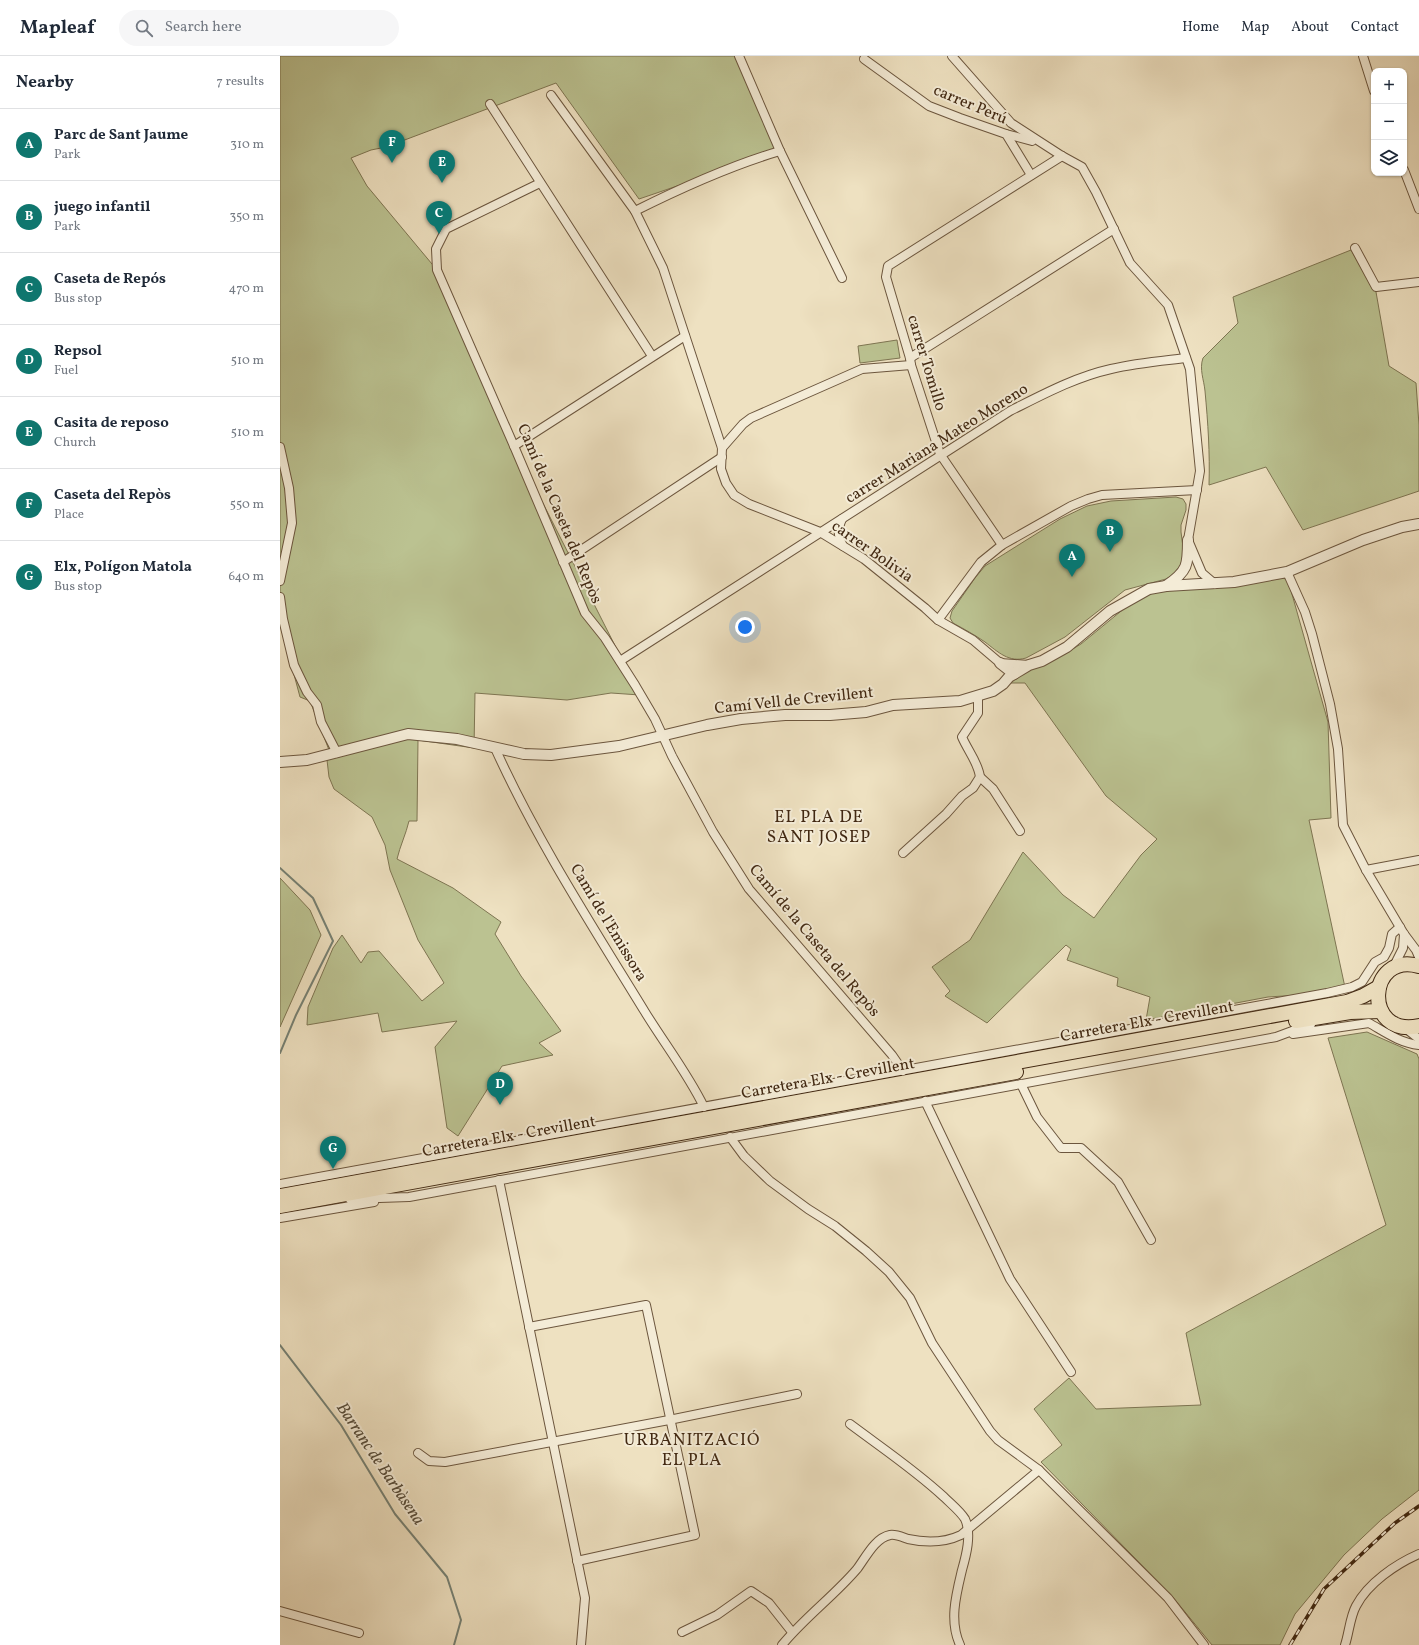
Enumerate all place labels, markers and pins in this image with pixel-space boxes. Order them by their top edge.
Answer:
pin: F [379,130,405,163]
pin: E [429,150,455,183]
pin: C [426,201,452,234]
pin: B [1097,519,1123,552]
pin: A [1059,544,1085,577]
pin: D [487,1072,513,1105]
pin: G [320,1136,346,1169]

